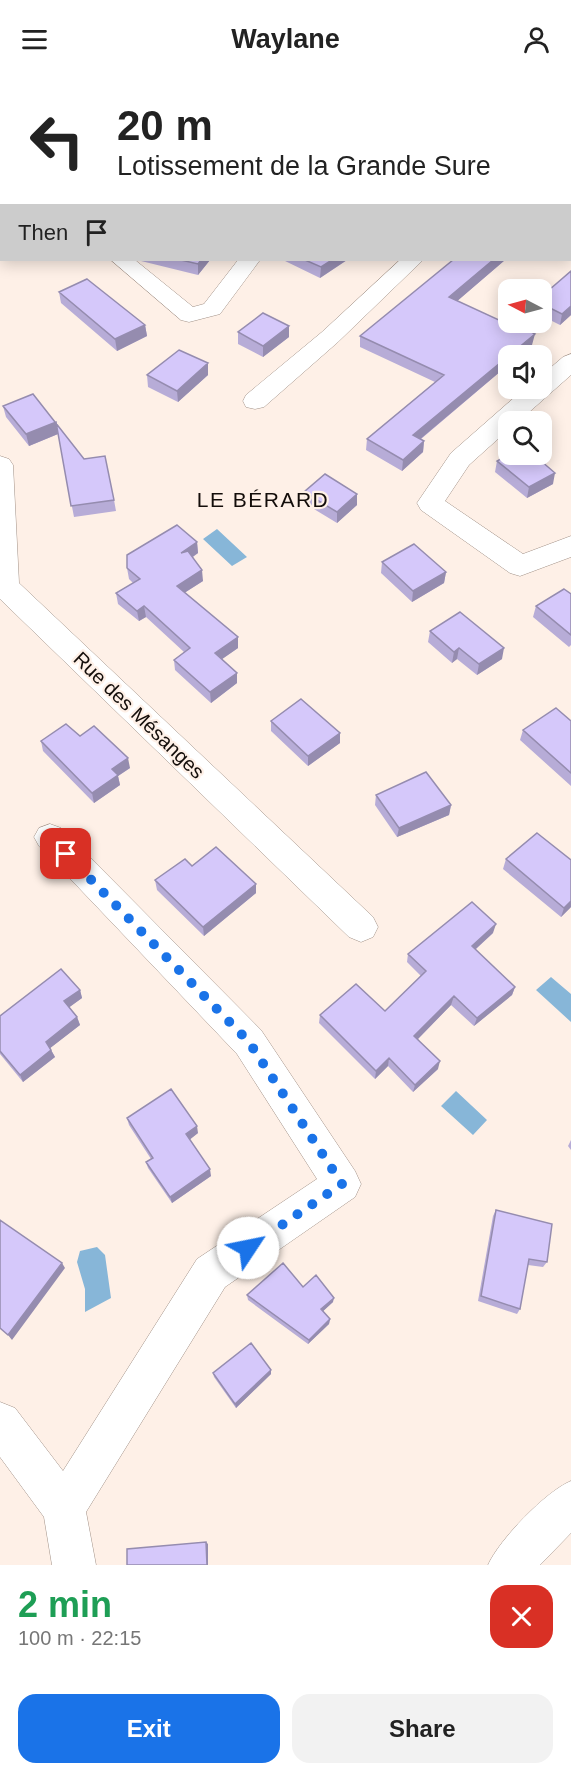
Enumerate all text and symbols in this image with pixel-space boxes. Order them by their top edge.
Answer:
icon: menu [18,23,51,56]
icon: person [520,23,553,56]
text: Waylane [231,24,340,54]
icon: left [18,102,96,180]
text: 20 m [117,102,213,149]
text: Lotissement de la Grande Sure [117,151,491,181]
icon: arrive [80,216,113,249]
text: Then [18,220,68,245]
north arrow [498,279,552,333]
map controls [498,279,552,465]
button: sound [498,345,552,399]
button: search [498,411,552,465]
district label: LE BÉRARD [197,488,329,511]
street label: Rue des Mésanges [69,647,209,783]
pin [40,828,91,879]
icon: arrive [49,837,82,870]
position arrow [216,1216,280,1280]
text: 2 min [18,1584,112,1625]
button: close [490,1585,553,1648]
text: 100 m · 22:15 [18,1627,141,1649]
button: Exit [18,1694,280,1763]
button: Share [292,1694,553,1763]

